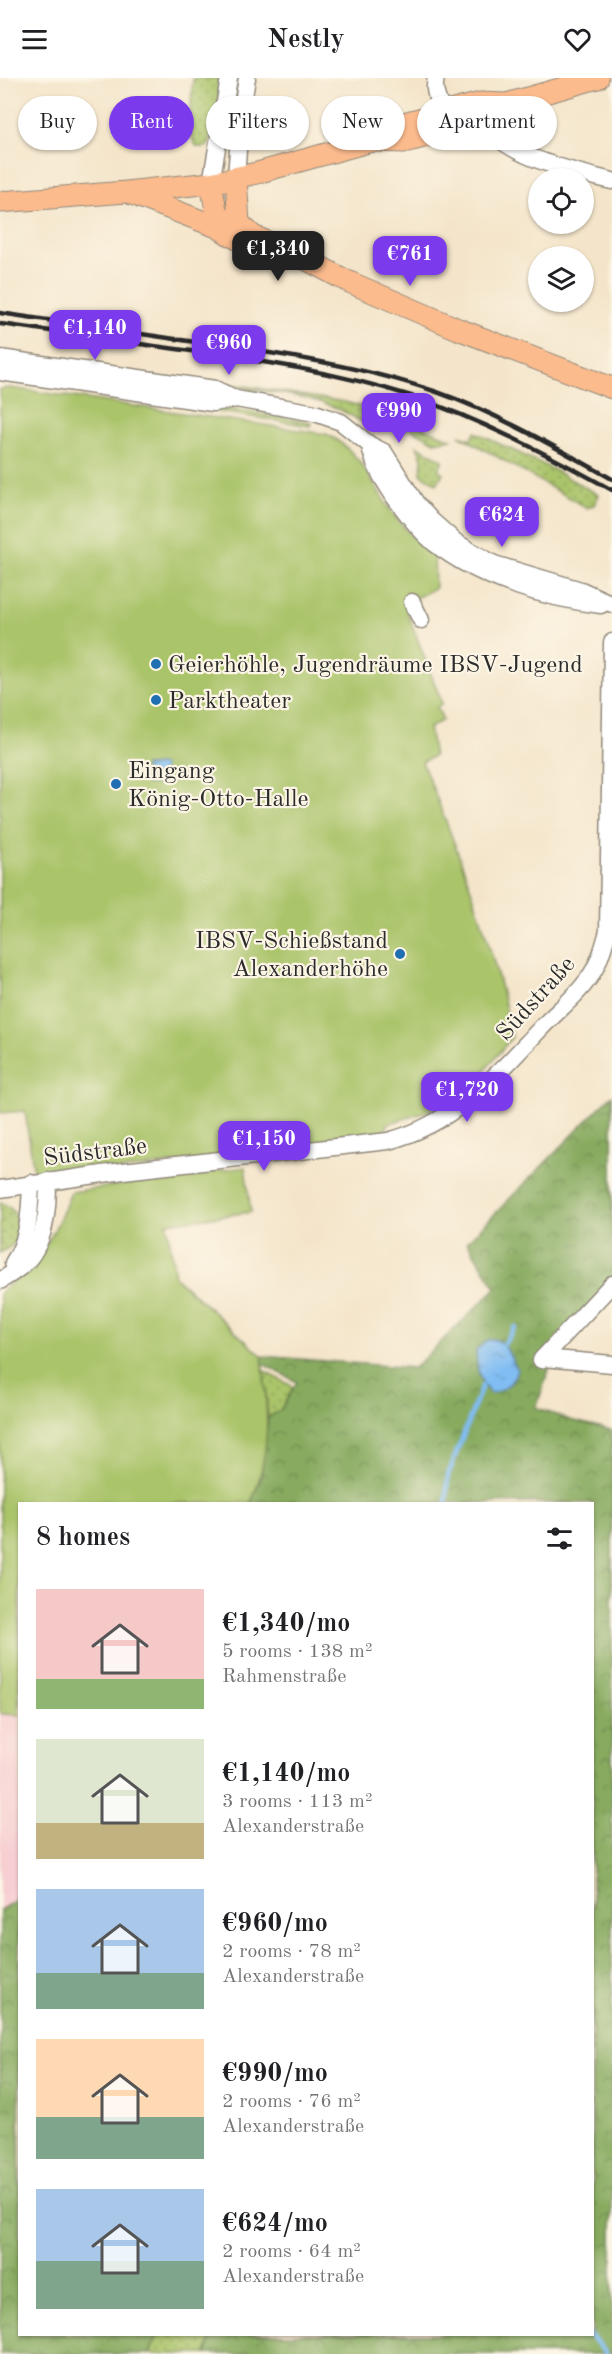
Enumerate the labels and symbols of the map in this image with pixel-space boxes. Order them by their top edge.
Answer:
pin: €1,340 [229,231,327,282]
pin: €761 [374,236,446,287]
pin: €1,140 [46,310,144,361]
pin: €960 [193,325,265,376]
pin: €990 [363,393,435,444]
pin: €624 [466,497,538,548]
place label: Geierhöhle, Jugendräume IBSV-Jugend [168,654,583,678]
marker: Geierhöhle, Jugendräume IBSV-Jugend [149,657,163,671]
place label: Parktheater [168,690,291,714]
marker: Parktheater [149,693,163,707]
place label: Eingang König-Otto-Halle [128,760,308,812]
marker: Eingang König-Otto-Halle [109,777,123,791]
place label: IBSV-Schießstand Alexanderhöhe [195,930,388,982]
marker: IBSV-Schießstand Alexanderhöhe [393,947,407,961]
street label: Südstraße [493,953,580,1046]
pin: €1,720 [418,1072,516,1123]
pin: €1,150 [215,1121,313,1172]
street label: Südstraße [42,1135,149,1171]

